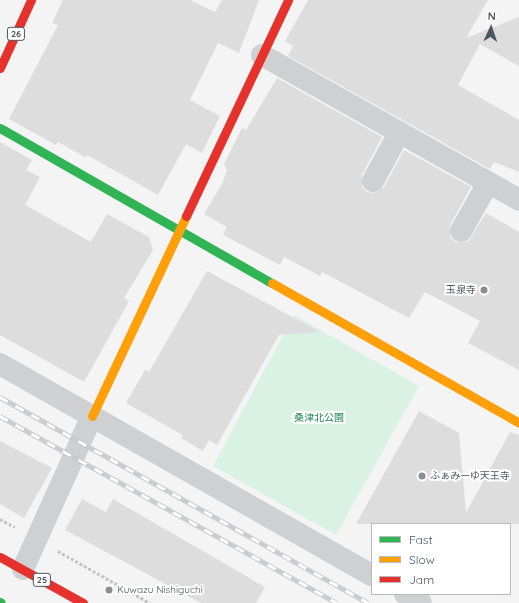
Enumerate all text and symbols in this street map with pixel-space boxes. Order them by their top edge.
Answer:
north arrow [471,8,511,48]
text: N [487,9,496,23]
road number: 26 [6,27,26,41]
place label: 玉泉寺 [446,284,476,296]
marker: 玉泉寺 [479,285,489,295]
park label: 桑津北公園 [294,412,344,424]
place label: ふぁみーゆ天王寺 [430,470,510,482]
marker: ふぁみーゆ天王寺 [417,471,427,481]
legend [371,523,511,595]
text: Fast [409,532,433,547]
text: Slow [409,552,435,567]
text: Jam [409,572,434,587]
road number: 25 [32,573,52,587]
place label: Kuwazu Nishiguchi [117,584,203,596]
marker: Kuwazu Nishiguchi [104,585,114,595]

